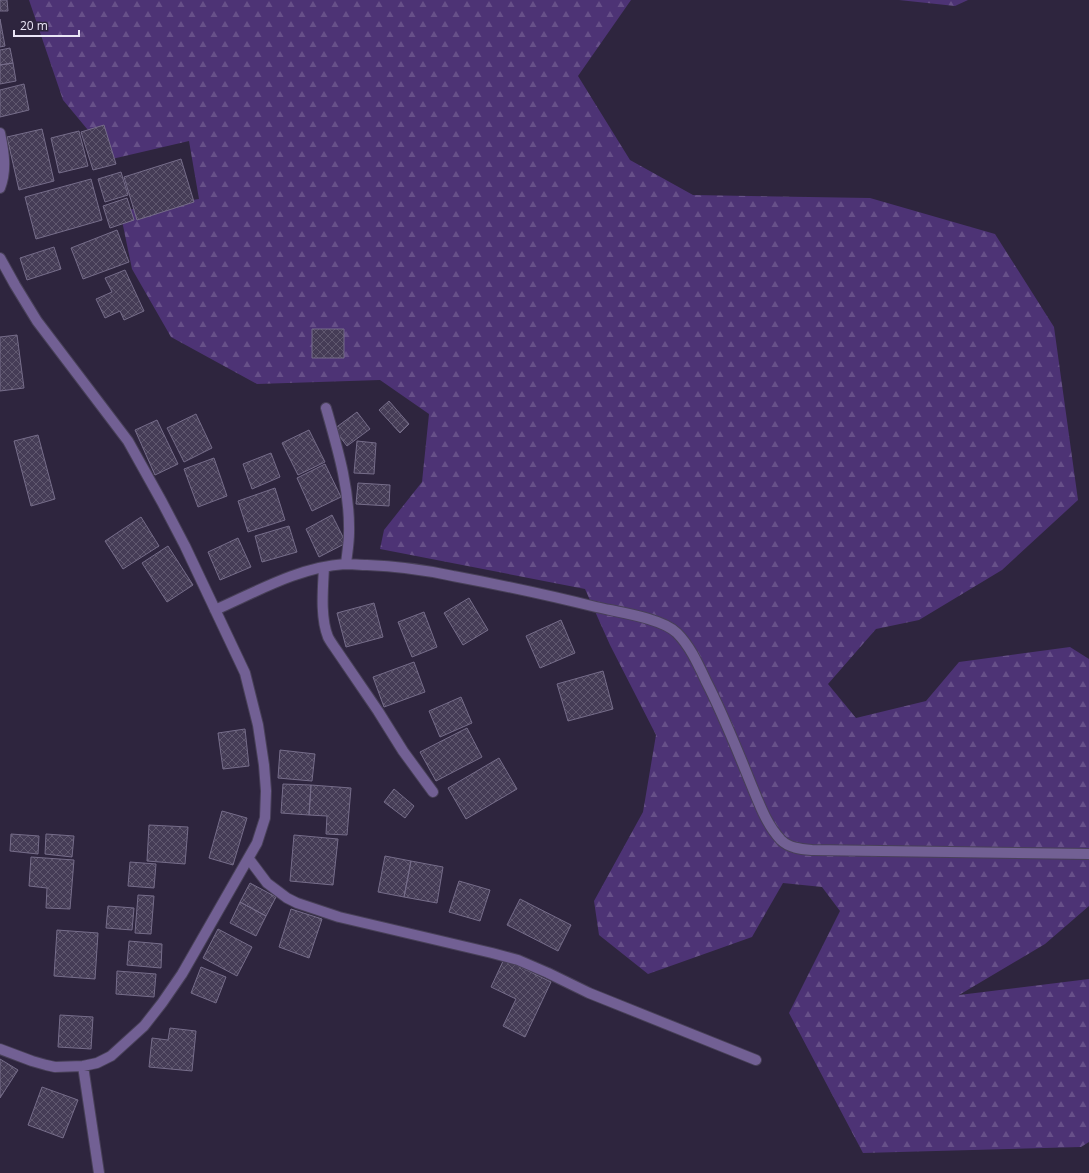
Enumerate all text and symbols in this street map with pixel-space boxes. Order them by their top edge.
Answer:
scale bar [14,12,79,38]
text: 20 m [20,17,48,34]

